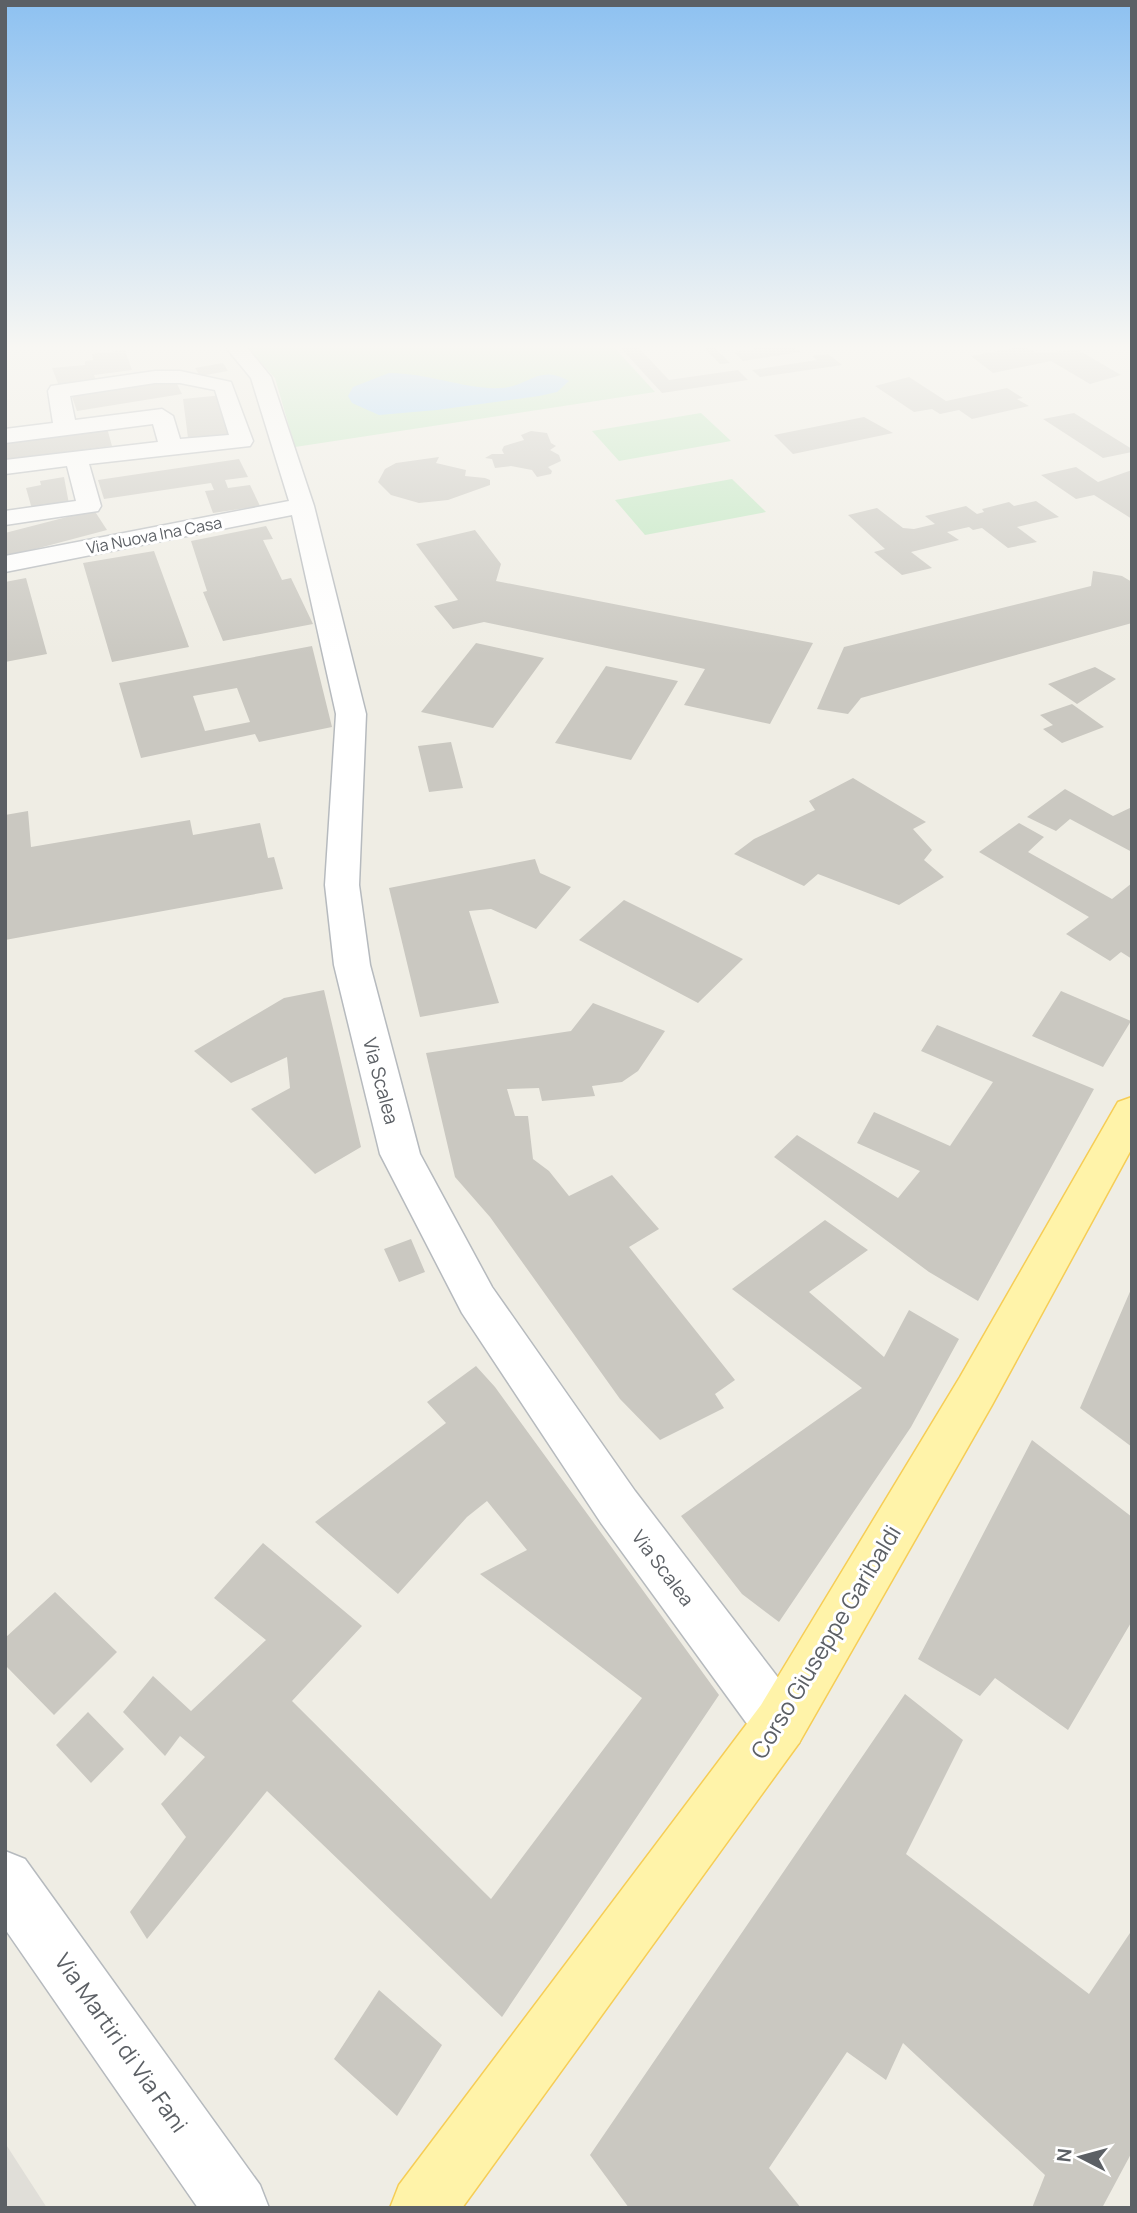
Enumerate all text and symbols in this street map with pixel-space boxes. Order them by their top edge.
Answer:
street label: Via Nuova Ina Casa [84,511,224,559]
street label: Via Scalea [357,1035,405,1127]
street label: Corso Giuseppe Garibaldi [743,1519,908,1764]
street label: Via Scalea [626,1525,700,1611]
street label: Via Martiri di Via Fani [48,1946,196,2138]
north arrow [1046,2122,1116,2192]
text: N [1050,2147,1078,2163]

